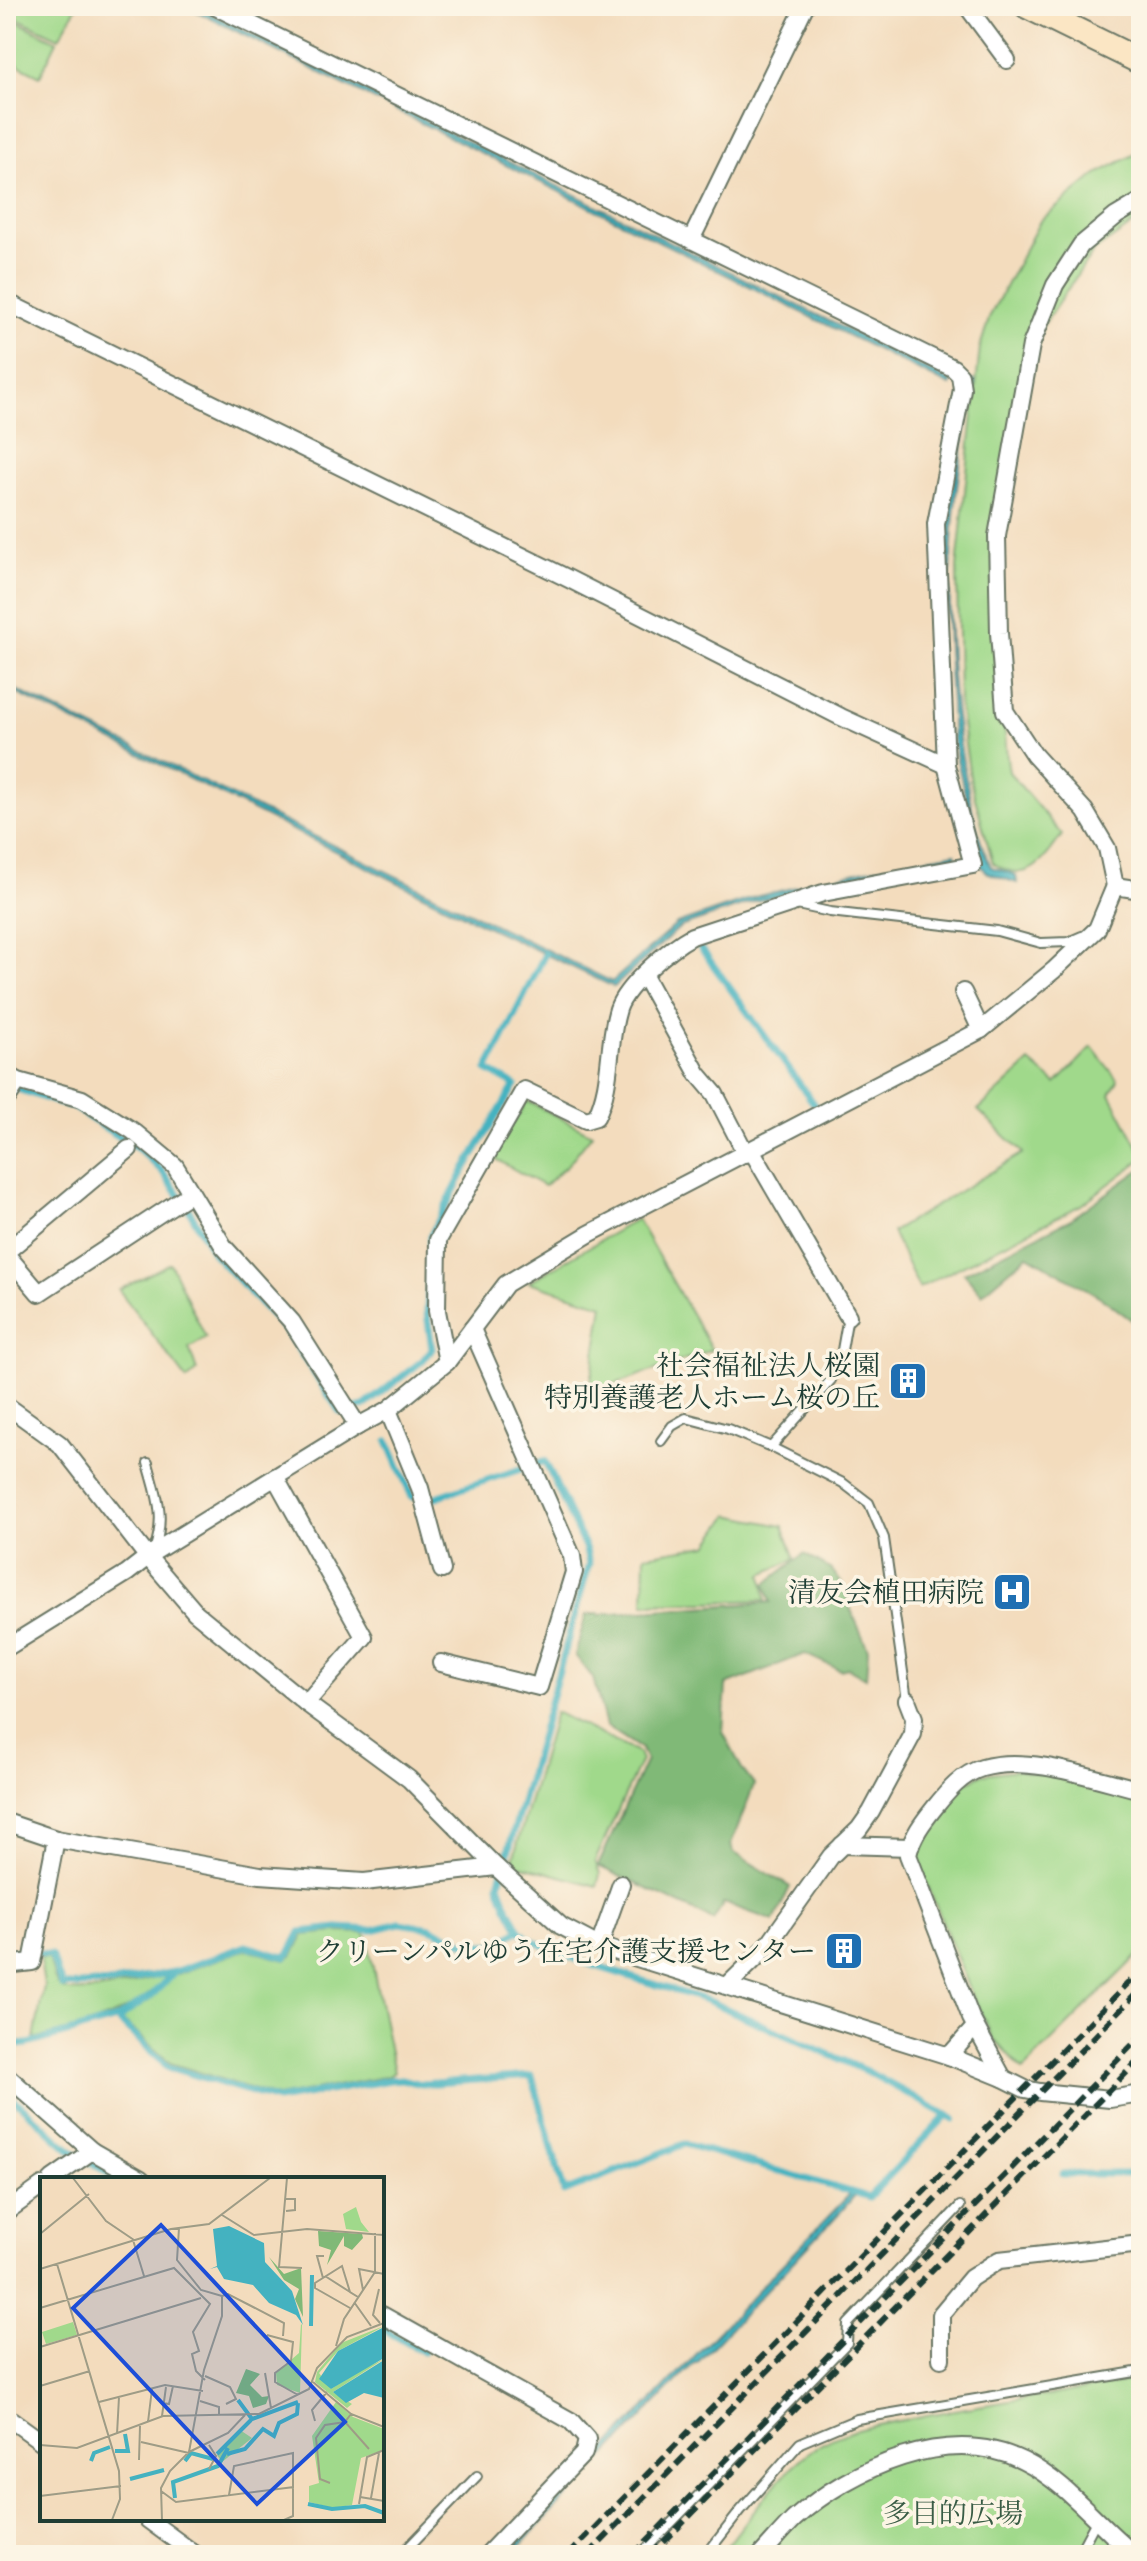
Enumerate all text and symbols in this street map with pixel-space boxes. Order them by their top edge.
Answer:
place label: 社会福祉法人桜園 特別養護老人ホーム桜の丘 [544,1348,880,1415]
building icon: 社会福祉法人桜園 特別養護老人ホーム桜の丘 [887,1360,929,1402]
hospital icon: 清友会植田病院 [991,1571,1033,1613]
place label: 清友会植田病院 [788,1575,984,1610]
building icon: クリーンパルゆう在宅介護支援センター [823,1930,865,1972]
place label: クリーンパルゆう在宅介護支援センター [316,1934,816,1969]
inset map [40,2177,384,2521]
park label: 多目的広場 [883,2496,1023,2531]

